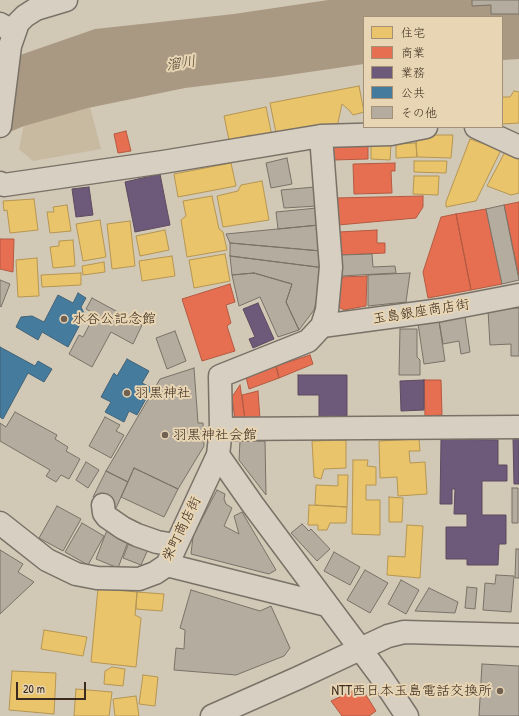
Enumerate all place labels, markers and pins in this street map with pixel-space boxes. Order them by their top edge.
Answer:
place label: 水谷公記念館 [72,311,156,327]
marker: 水谷公記念館 [59,314,69,324]
place label: 羽黒神社 [135,385,191,401]
marker: 羽黒神社 [122,388,132,398]
place label: 羽黒神社会館 [173,427,257,443]
marker: 羽黒神社会館 [160,430,170,440]
place label: NTT西日本玉島電話交換所 [331,683,492,699]
marker: NTT西日本玉島電話交換所 [495,686,505,696]

